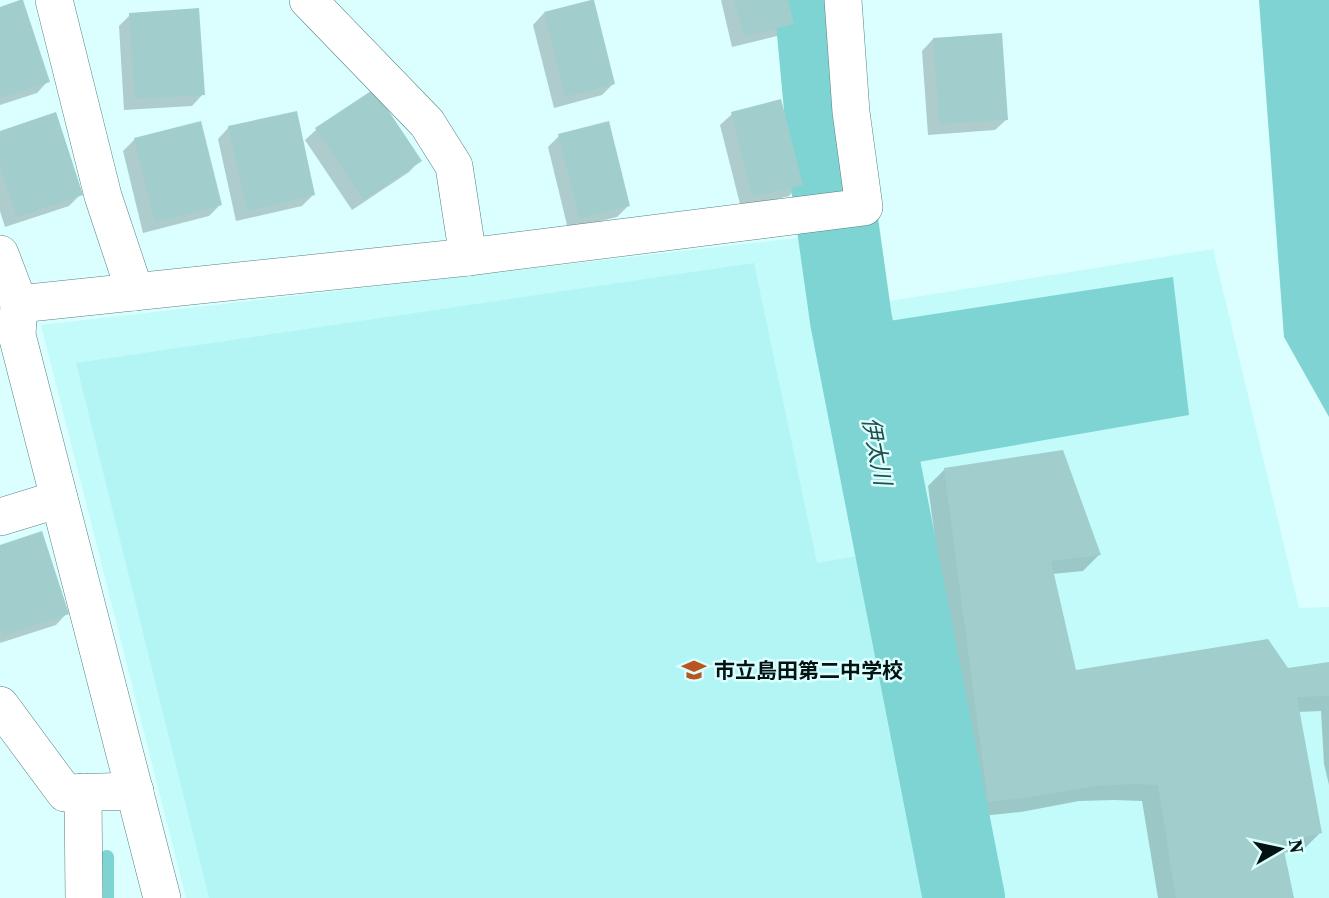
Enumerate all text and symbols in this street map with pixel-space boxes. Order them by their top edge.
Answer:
water label: 伊太川 [855,414,900,491]
school or university icon: 市立島田第二中学校 [680,656,708,684]
place label: 市立島田第二中学校 [714,656,903,685]
north arrow [1245,814,1315,884]
text: N [1283,837,1311,855]

